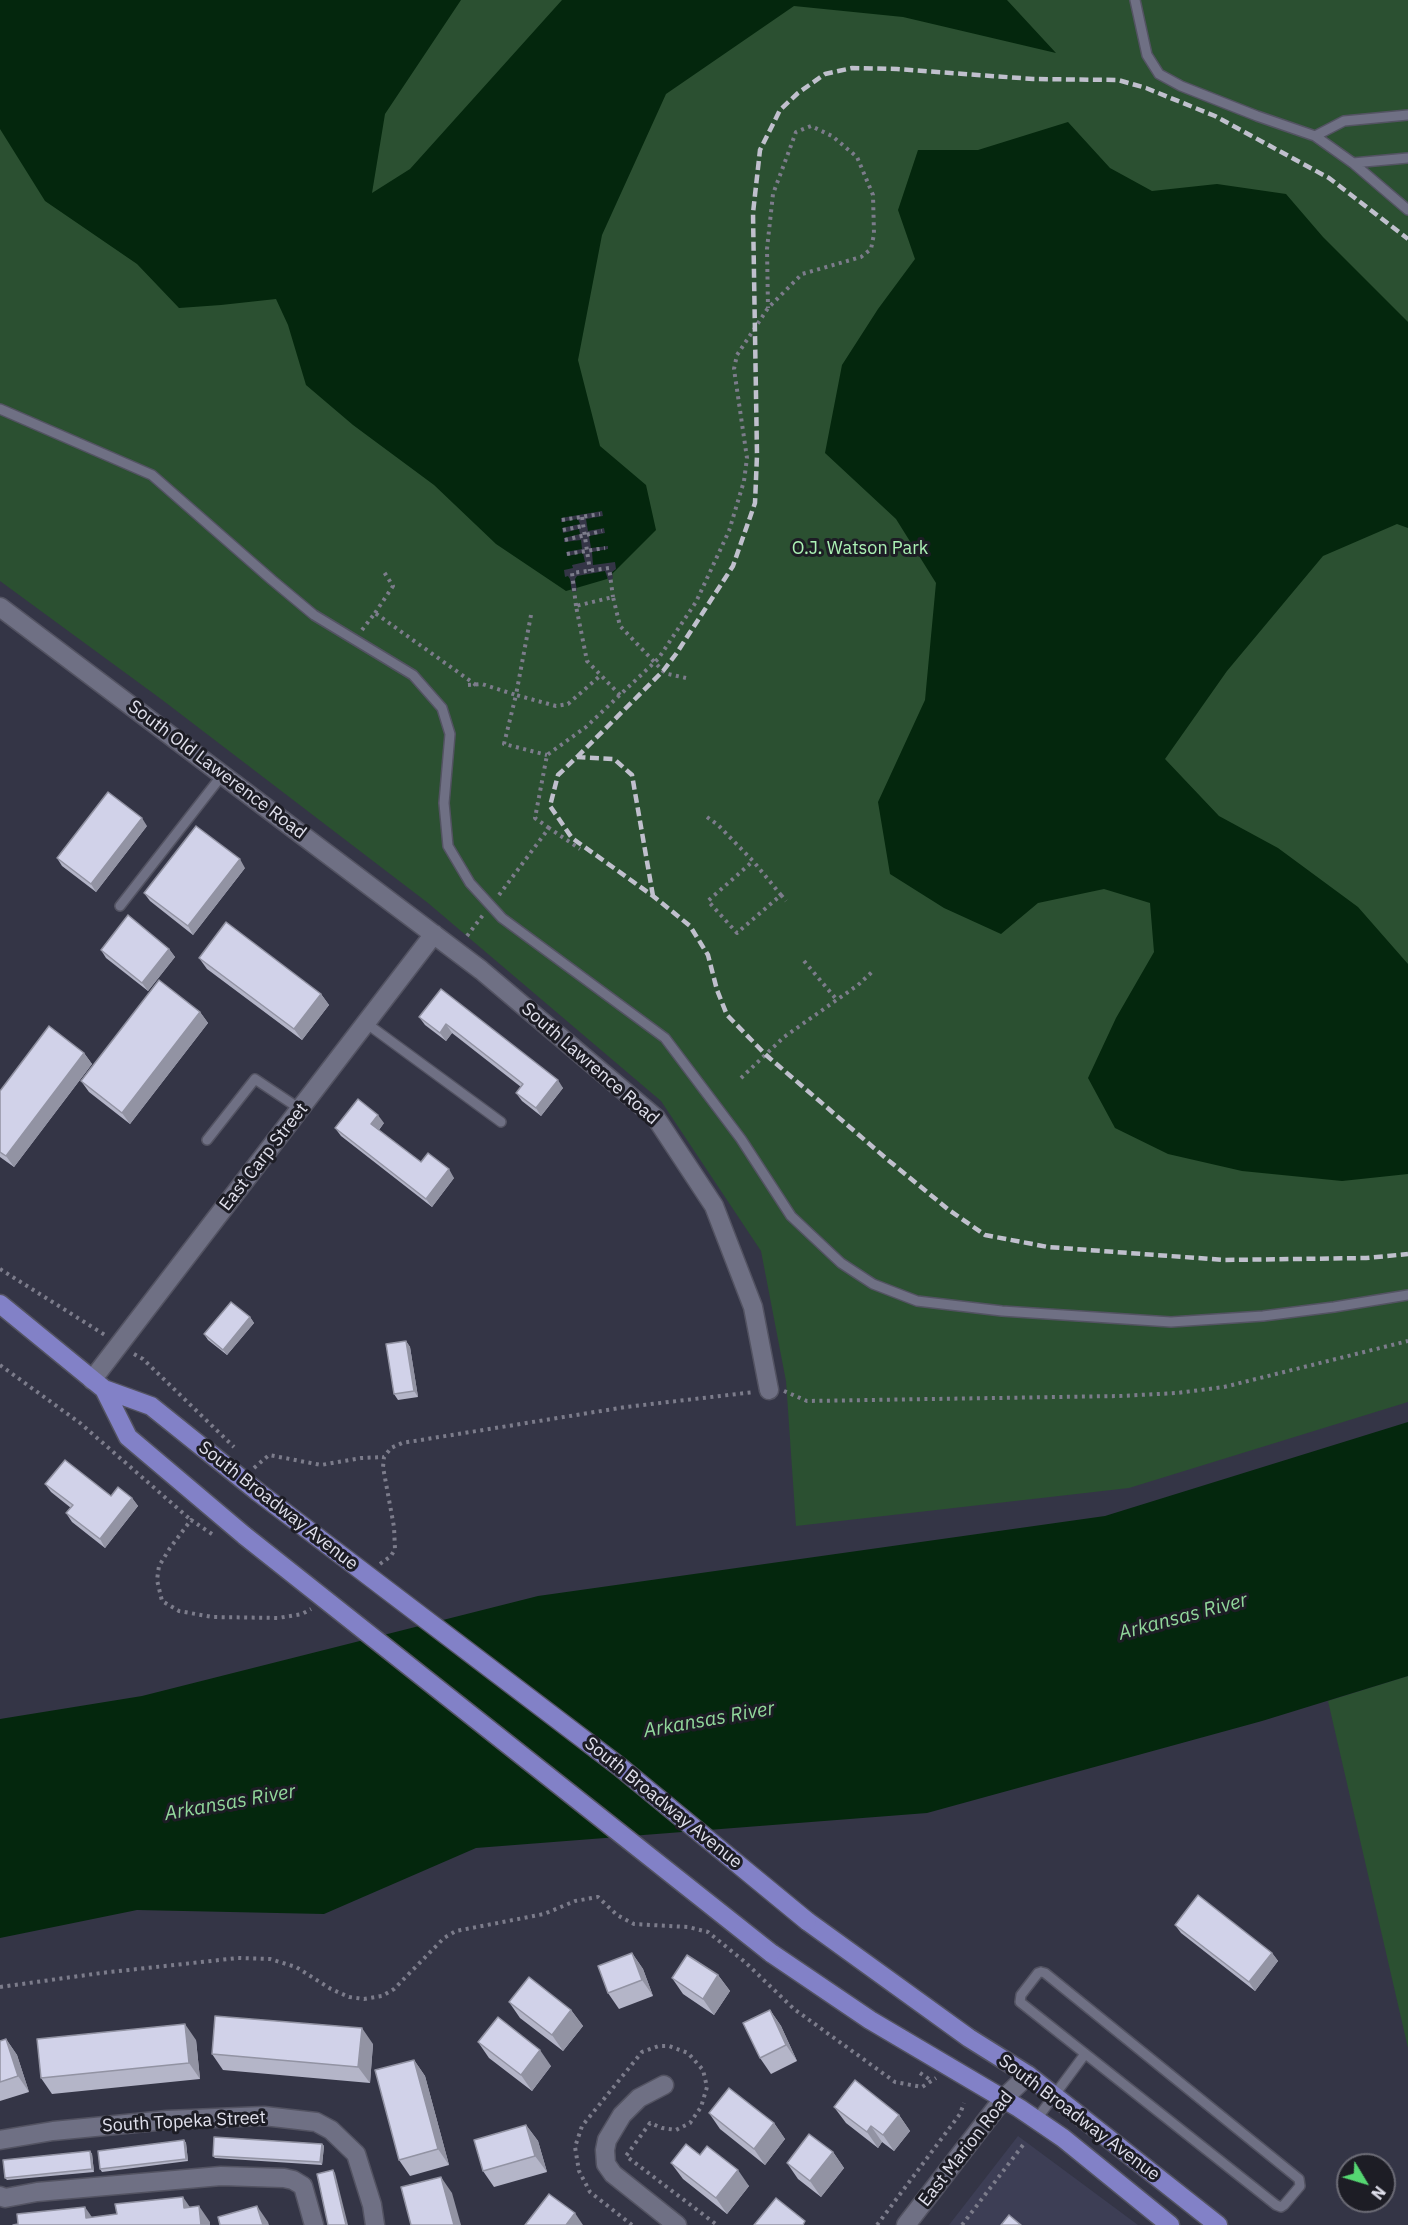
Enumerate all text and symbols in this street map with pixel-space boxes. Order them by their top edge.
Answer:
park label: O.J. Watson Park [792,538,928,560]
street label: South Old Lawerence Road [124,696,310,844]
street label: South Lawrence Road [517,998,663,1130]
street label: East Carp Street [215,1099,313,1215]
street label: South Broadway Avenue [194,1437,362,1575]
water label: Arkansas River [1116,1588,1250,1646]
water label: Arkansas River [642,1697,776,1743]
street label: South Broadway Avenue [580,1733,746,1873]
water label: Arkansas River [163,1780,297,1826]
street label: South Broadway Avenue [994,2050,1164,2186]
street label: East Marion Road [914,2087,1018,2211]
street label: South Topeka Street [102,2107,266,2137]
north arrow [1336,2153,1396,2213]
text: N [1367,2182,1390,2204]

